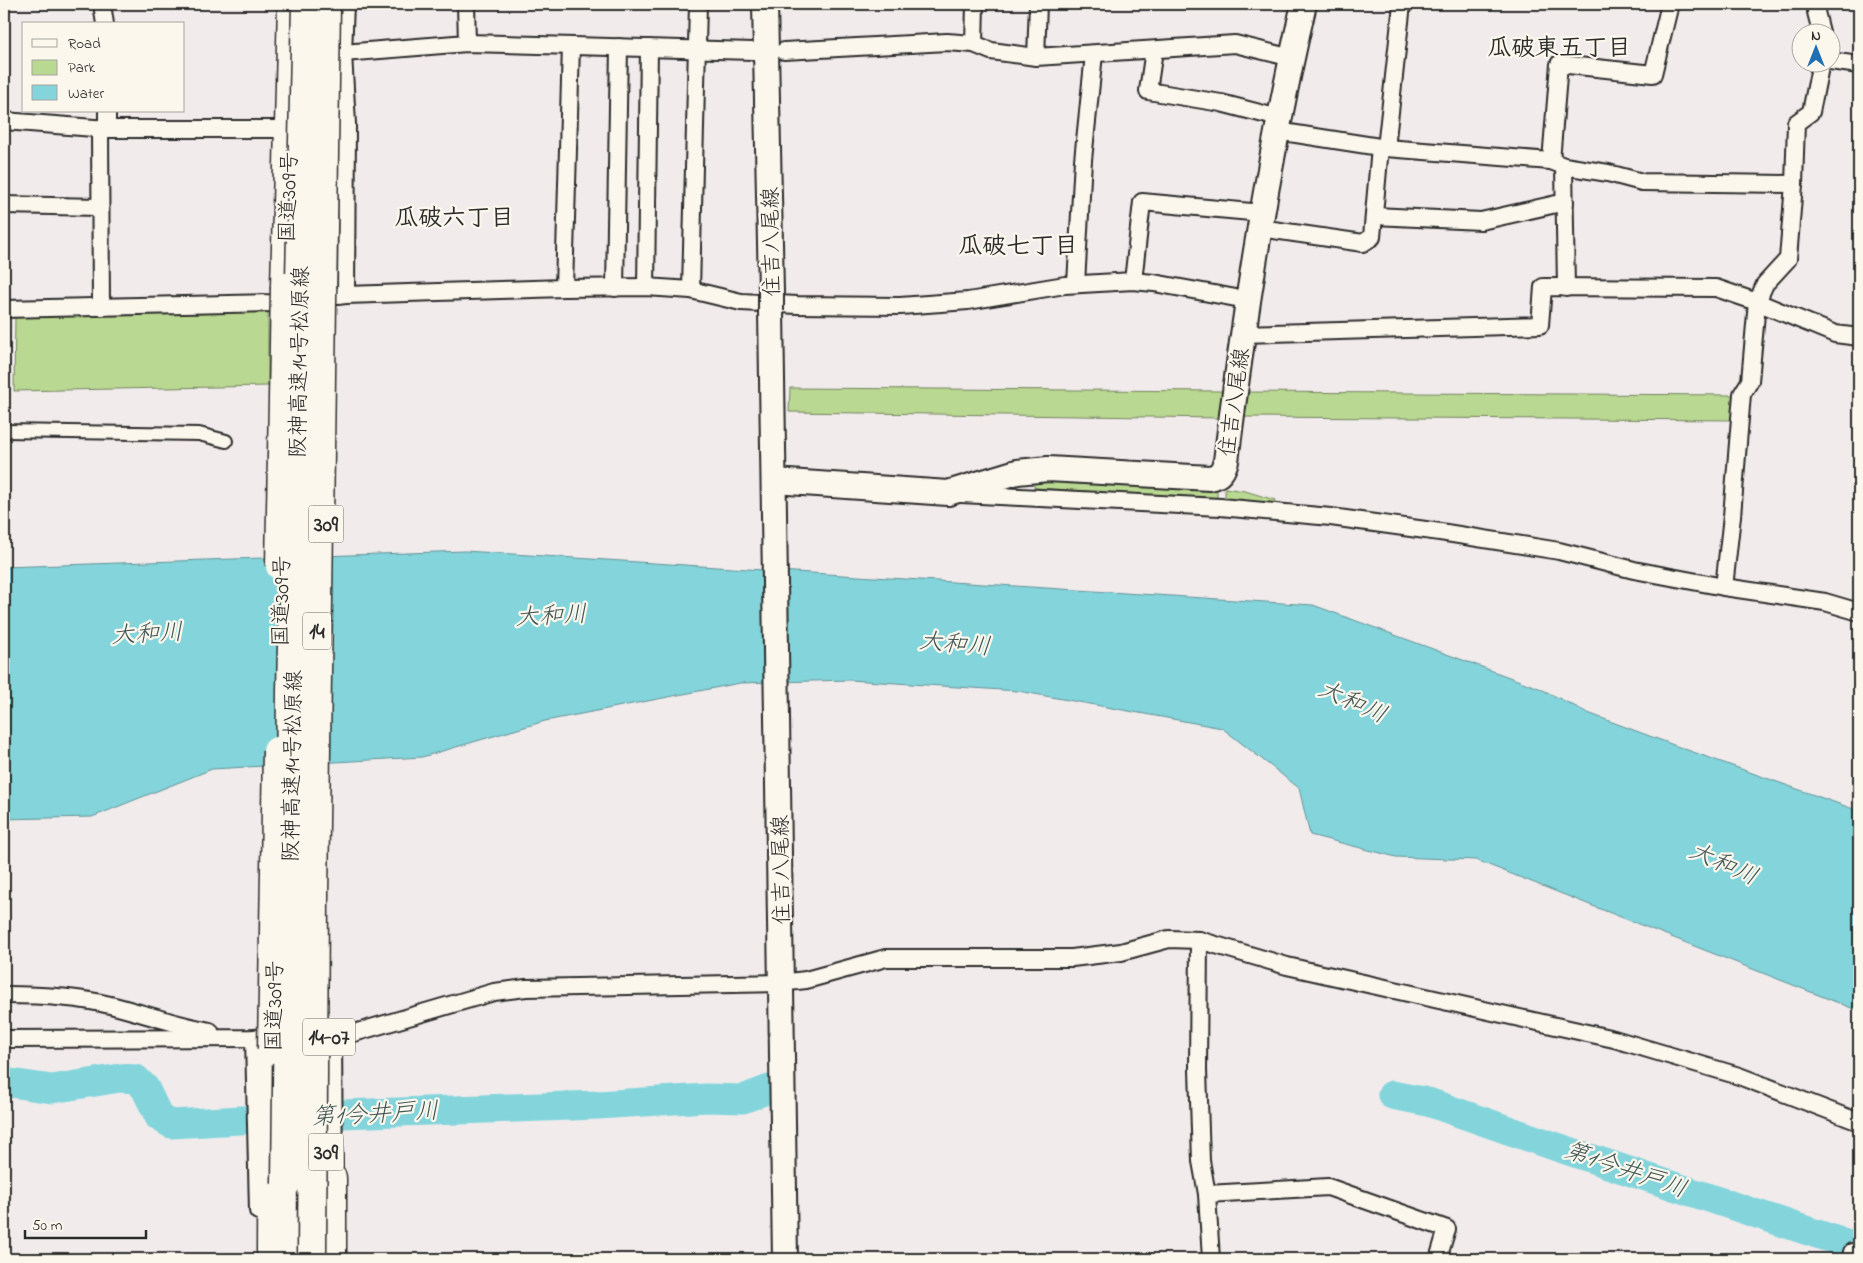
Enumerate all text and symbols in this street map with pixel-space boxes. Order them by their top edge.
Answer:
legend [22,22,185,112]
north arrow [1790,22,1840,72]
text: N [1811,26,1821,47]
district label: 瓜破東五丁目 [1487,32,1631,67]
text: Road [68,33,101,55]
text: Park [68,57,96,79]
text: Water [68,83,104,105]
street label: 国道309号 [272,151,308,243]
street label: 住吉八尾線 [756,187,790,297]
district label: 瓜破六丁目 [394,202,514,237]
district label: 瓜破七丁目 [958,230,1078,265]
street label: 阪神高速14号松原線 [283,266,319,458]
street label: 住吉八尾線 [1212,346,1259,459]
road number: 309 [308,506,344,542]
street label: 国道309号 [266,555,300,647]
water label: 大和川 [514,598,588,637]
road number: 14 [303,612,331,650]
water label: 大和川 [110,616,184,655]
water label: 大和川 [917,625,992,666]
street label: 阪神高速14号松原線 [276,670,312,862]
water label: 大和川 [1312,673,1392,734]
street label: 住吉八尾線 [766,815,800,925]
water label: 大和川 [1683,835,1763,896]
street label: 国道309号 [259,960,293,1052]
road number: 14-07 [303,1019,355,1056]
water label: 第1今井戸川 [310,1095,440,1136]
road number: 309 [308,1134,344,1170]
water label: 第1今井戸川 [1559,1134,1691,1209]
scale bar [25,1208,146,1240]
text: 50 m [32,1215,63,1237]

